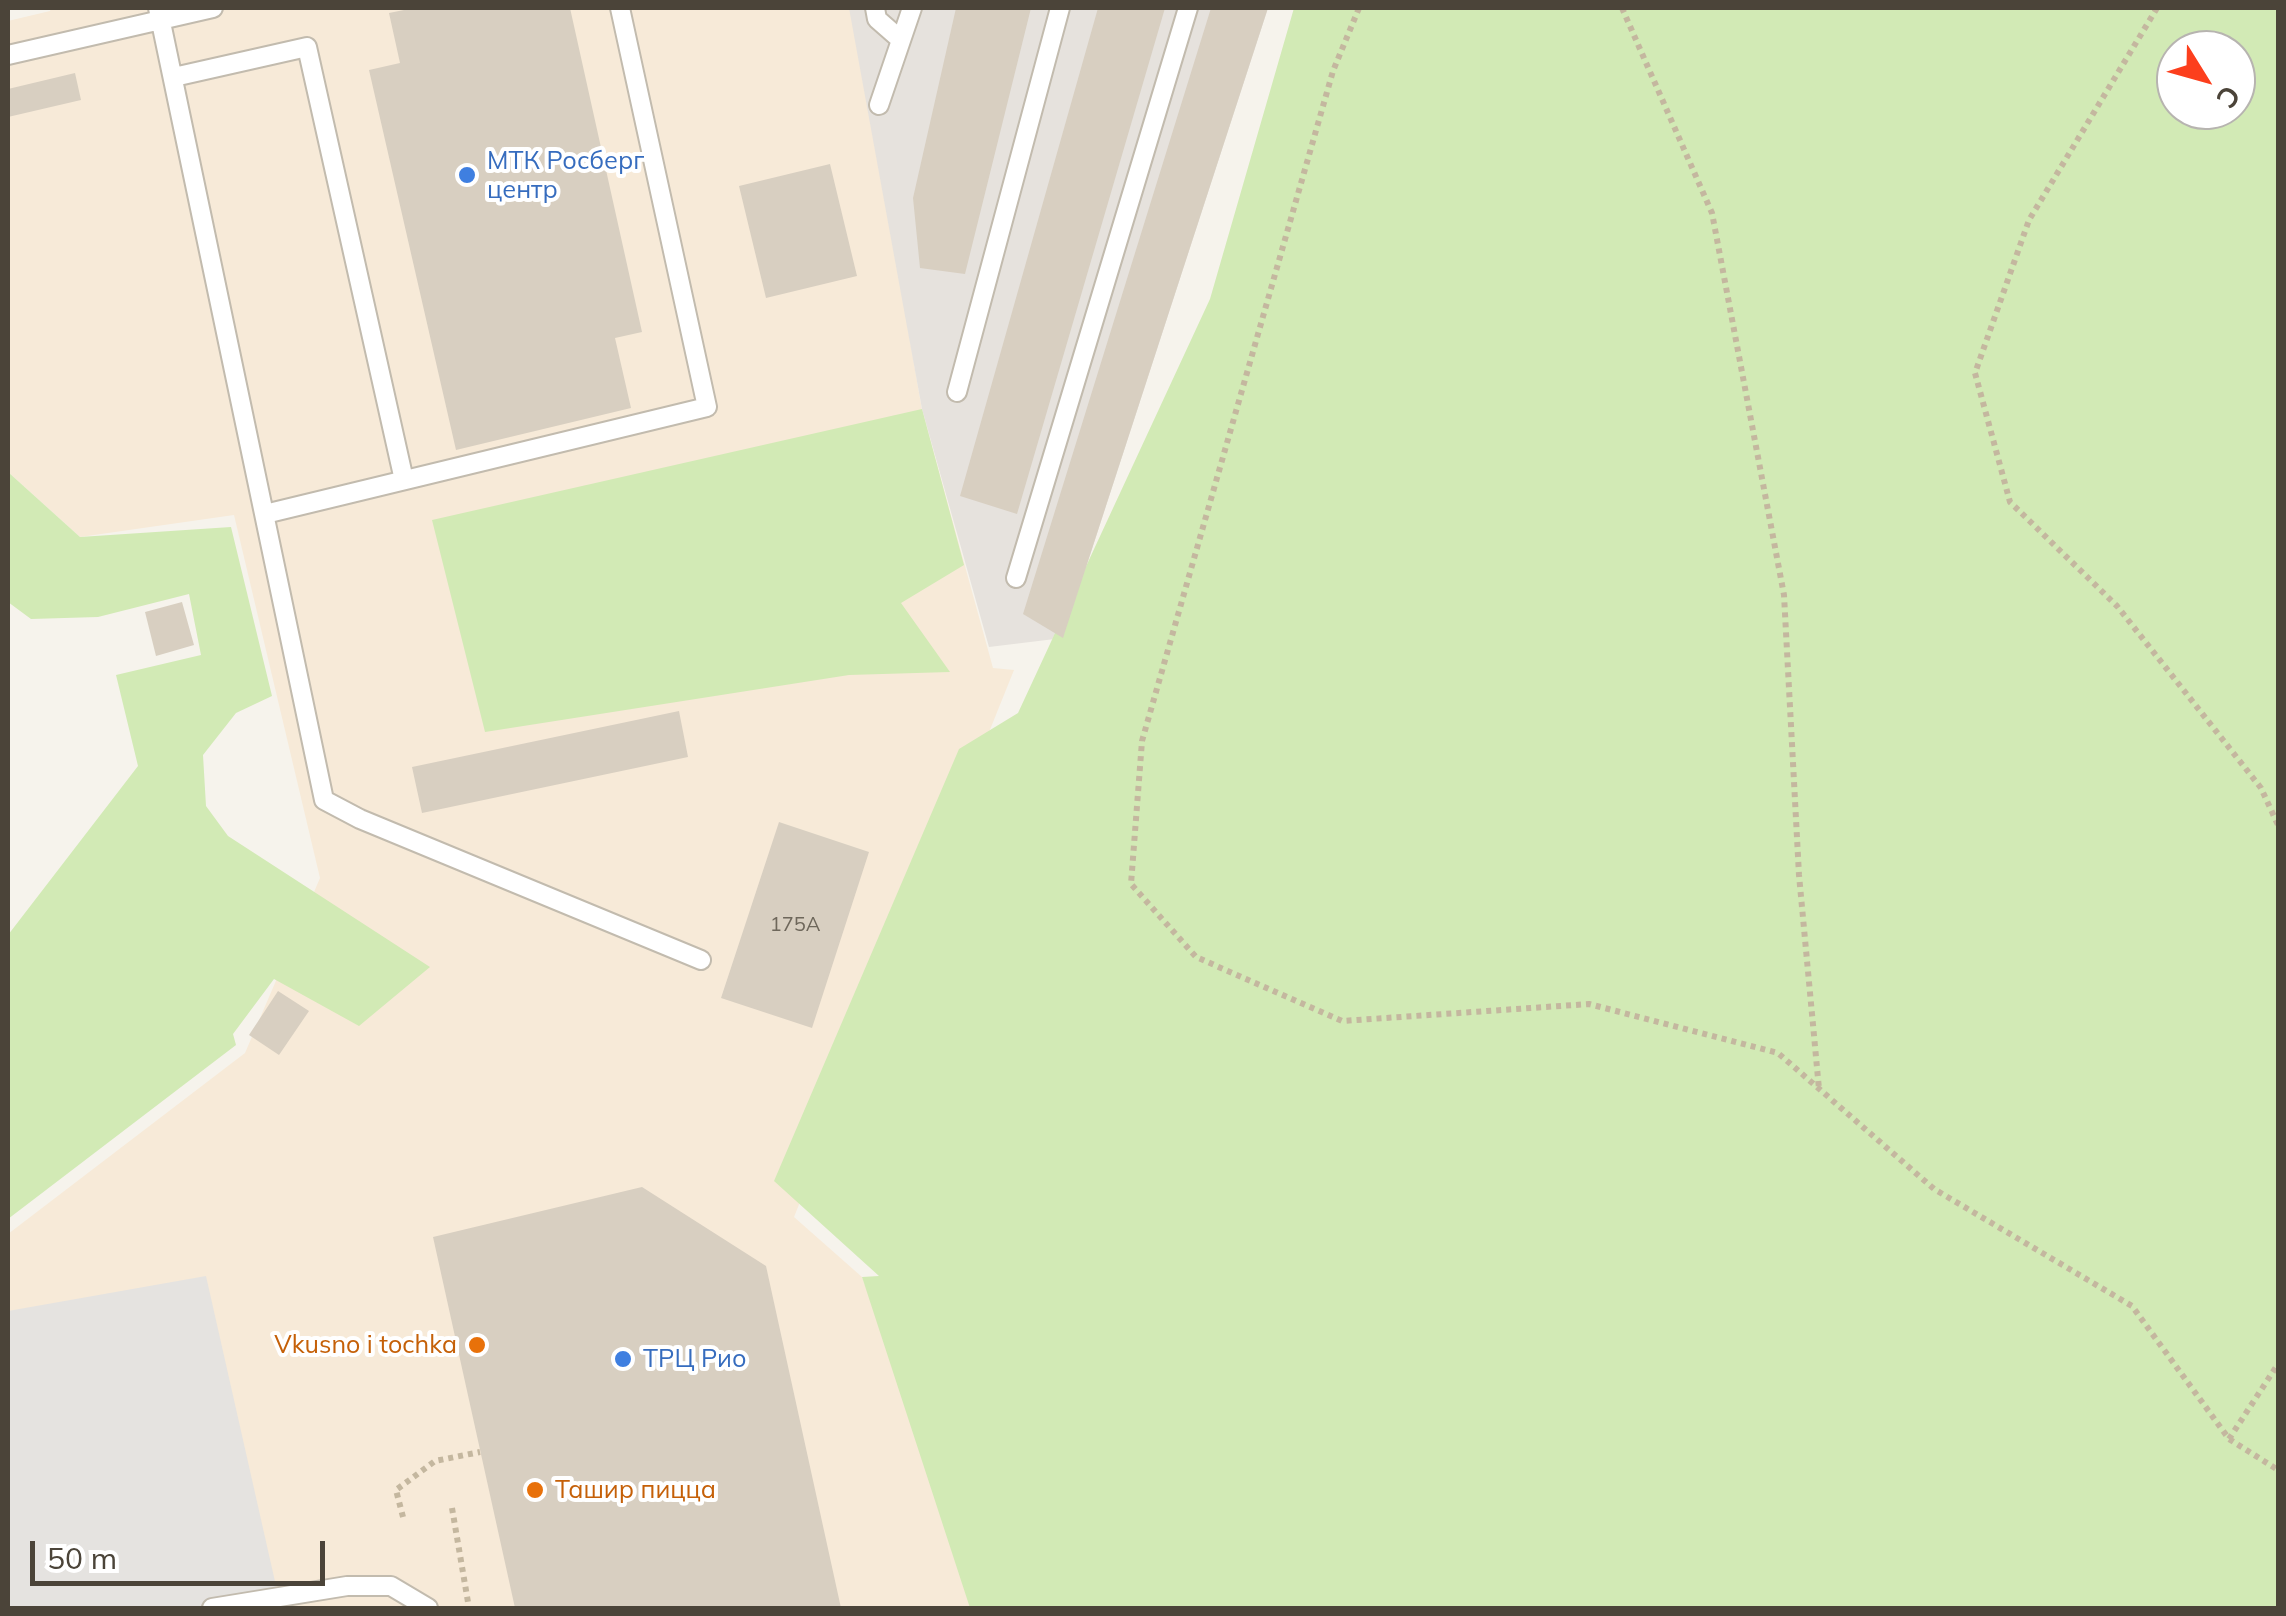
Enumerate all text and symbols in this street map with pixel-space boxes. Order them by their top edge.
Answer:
north arrow [2156,30,2256,130]
text: С [2209,79,2249,115]
place label: МТК Росберг центр [487,146,644,205]
marker: МТК Росберг центр [456,164,478,186]
house number: 175А [770,913,820,937]
place label: Vkusno i tochka [274,1330,457,1360]
marker: Vkusno i tochka [466,1334,488,1356]
place label: ТРЦ Рио [643,1344,746,1374]
marker: ТРЦ Рио [612,1348,634,1370]
place label: Ташир пицца [555,1475,716,1505]
marker: Ташир пицца [524,1479,546,1501]
scale bar [35,1521,330,1583]
text: 50 m [47,1539,117,1577]

